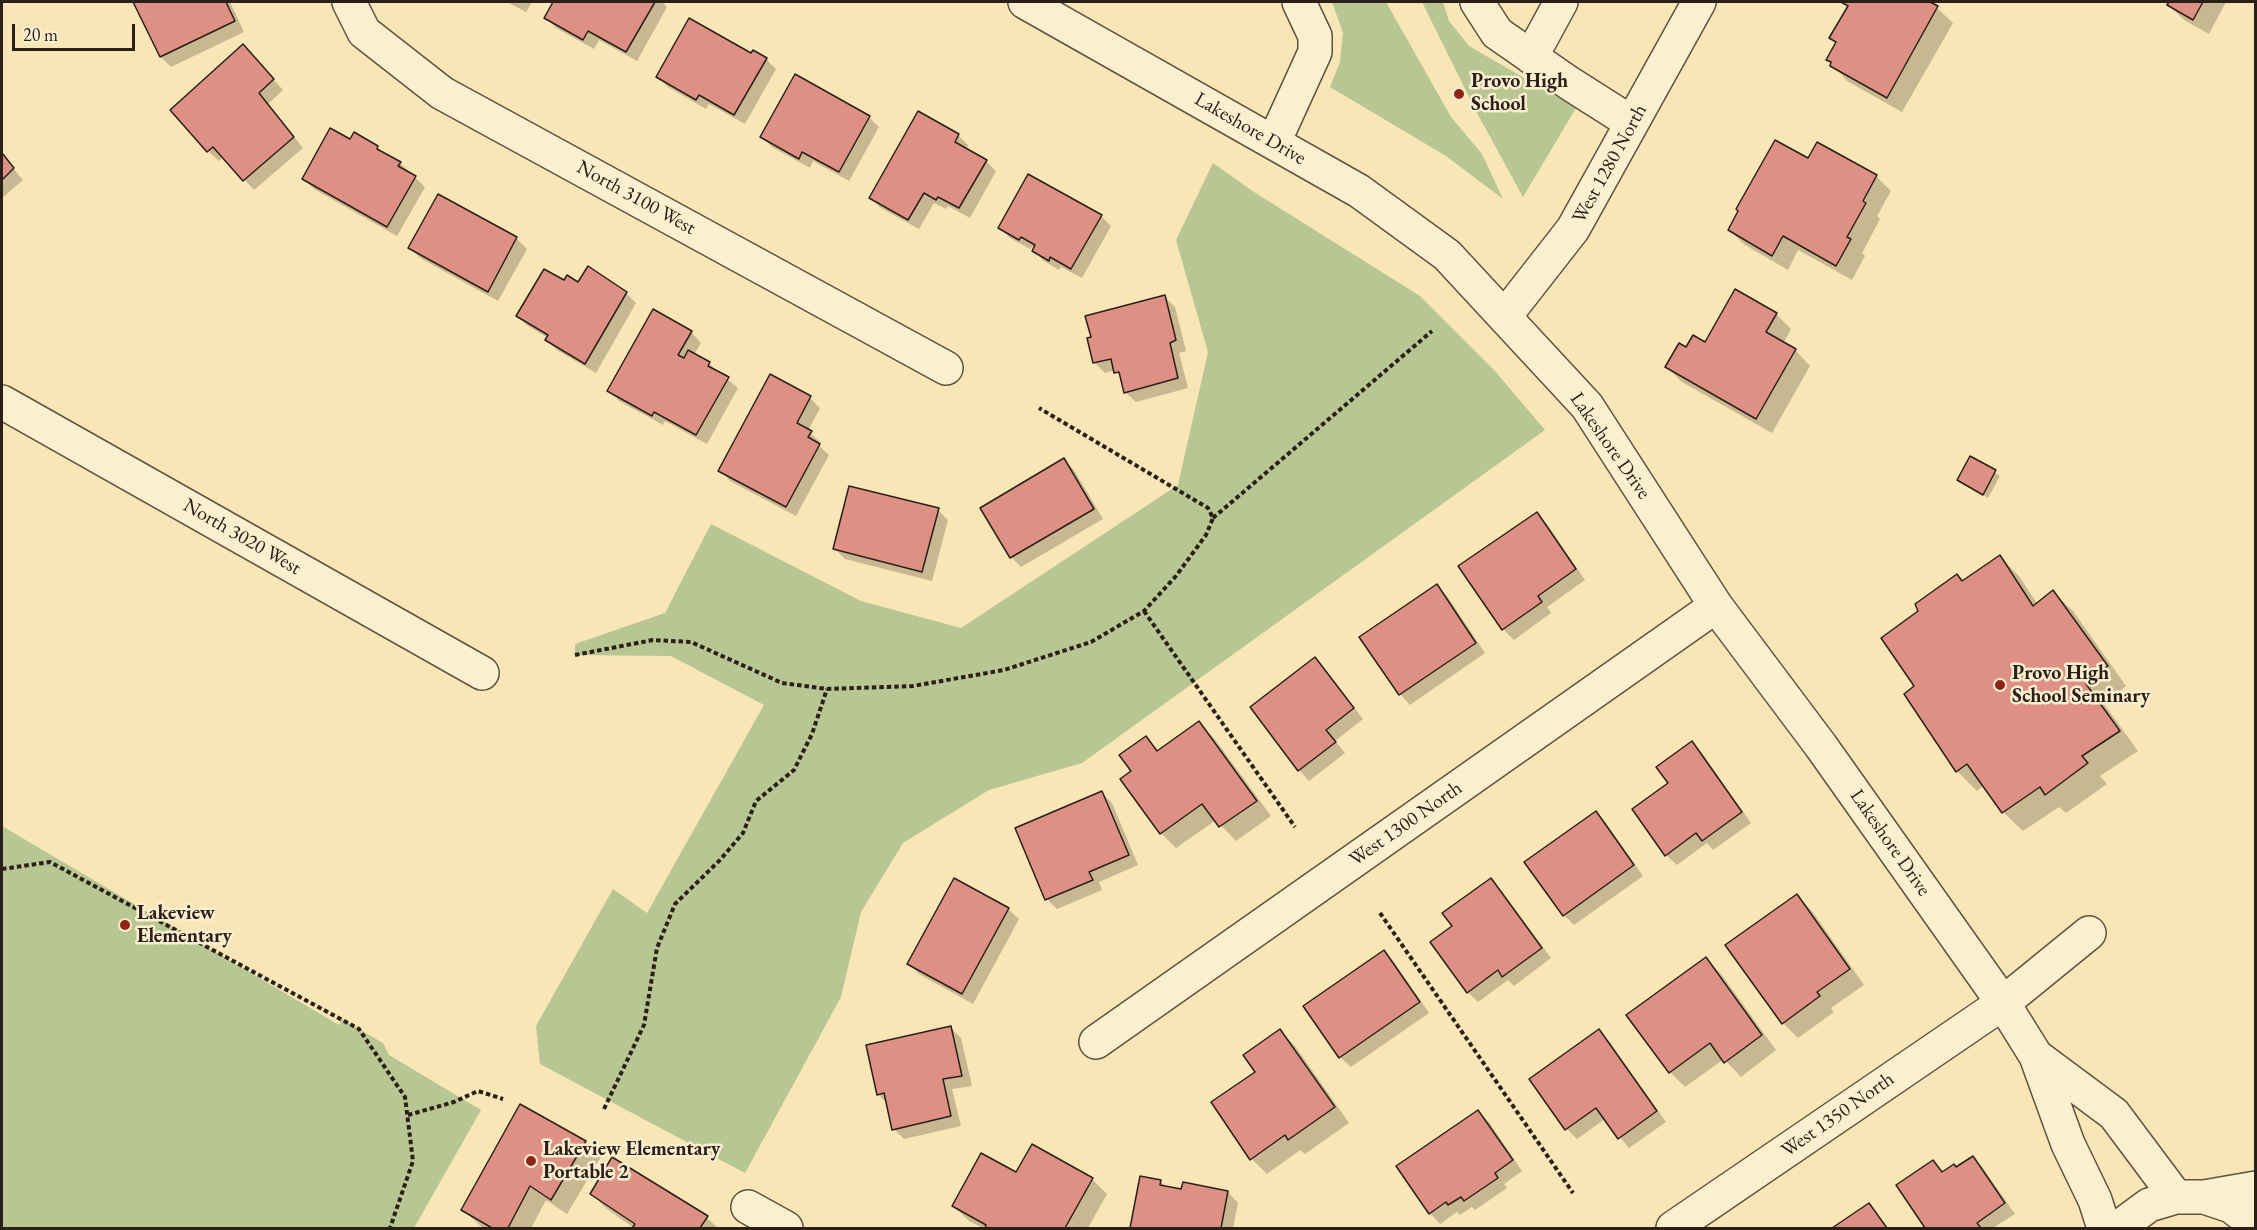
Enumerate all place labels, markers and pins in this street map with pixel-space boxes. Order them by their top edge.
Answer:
place label: Provo High School [1471,70,1568,117]
marker: Provo High School [1452,87,1466,101]
place label: Provo High School Seminary [2012,662,2150,709]
marker: Provo High School Seminary [1993,678,2007,692]
place label: Lakeview Elementary [137,902,232,949]
marker: Lakeview Elementary [118,918,132,932]
place label: Lakeview Elementary Portable 2 [543,1138,720,1185]
marker: Lakeview Elementary Portable 2 [524,1154,538,1168]

